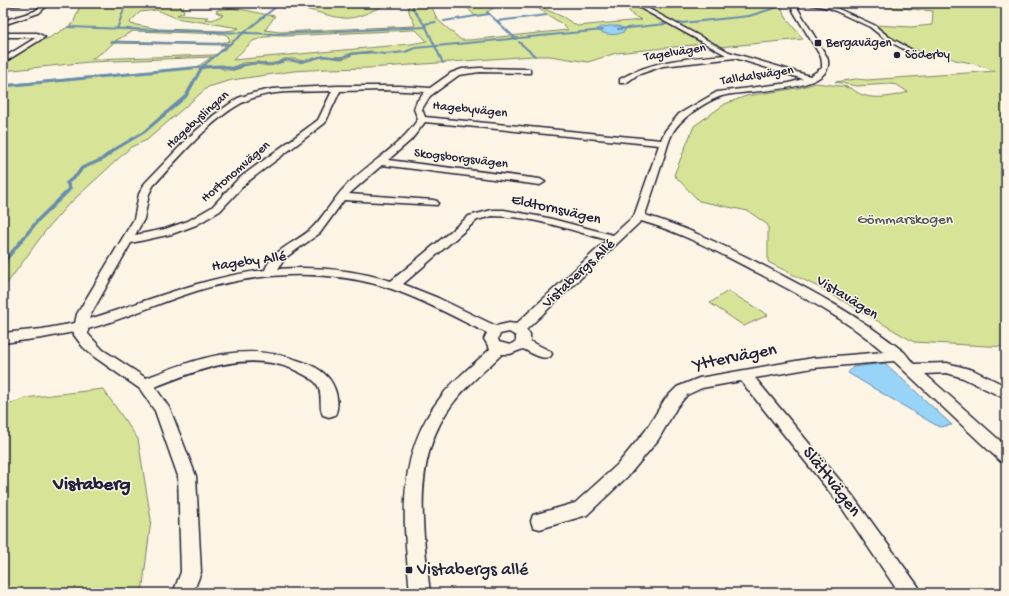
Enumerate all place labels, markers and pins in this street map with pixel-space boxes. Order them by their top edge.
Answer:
place label: Bergavägen [825,36,893,51]
marker: Bergavägen [813,38,823,48]
place label: Söderby [905,48,951,63]
marker: Söderby [892,50,902,60]
place label: Vistabergs allé [416,560,529,581]
marker: Vistabergs allé [404,565,414,575]

